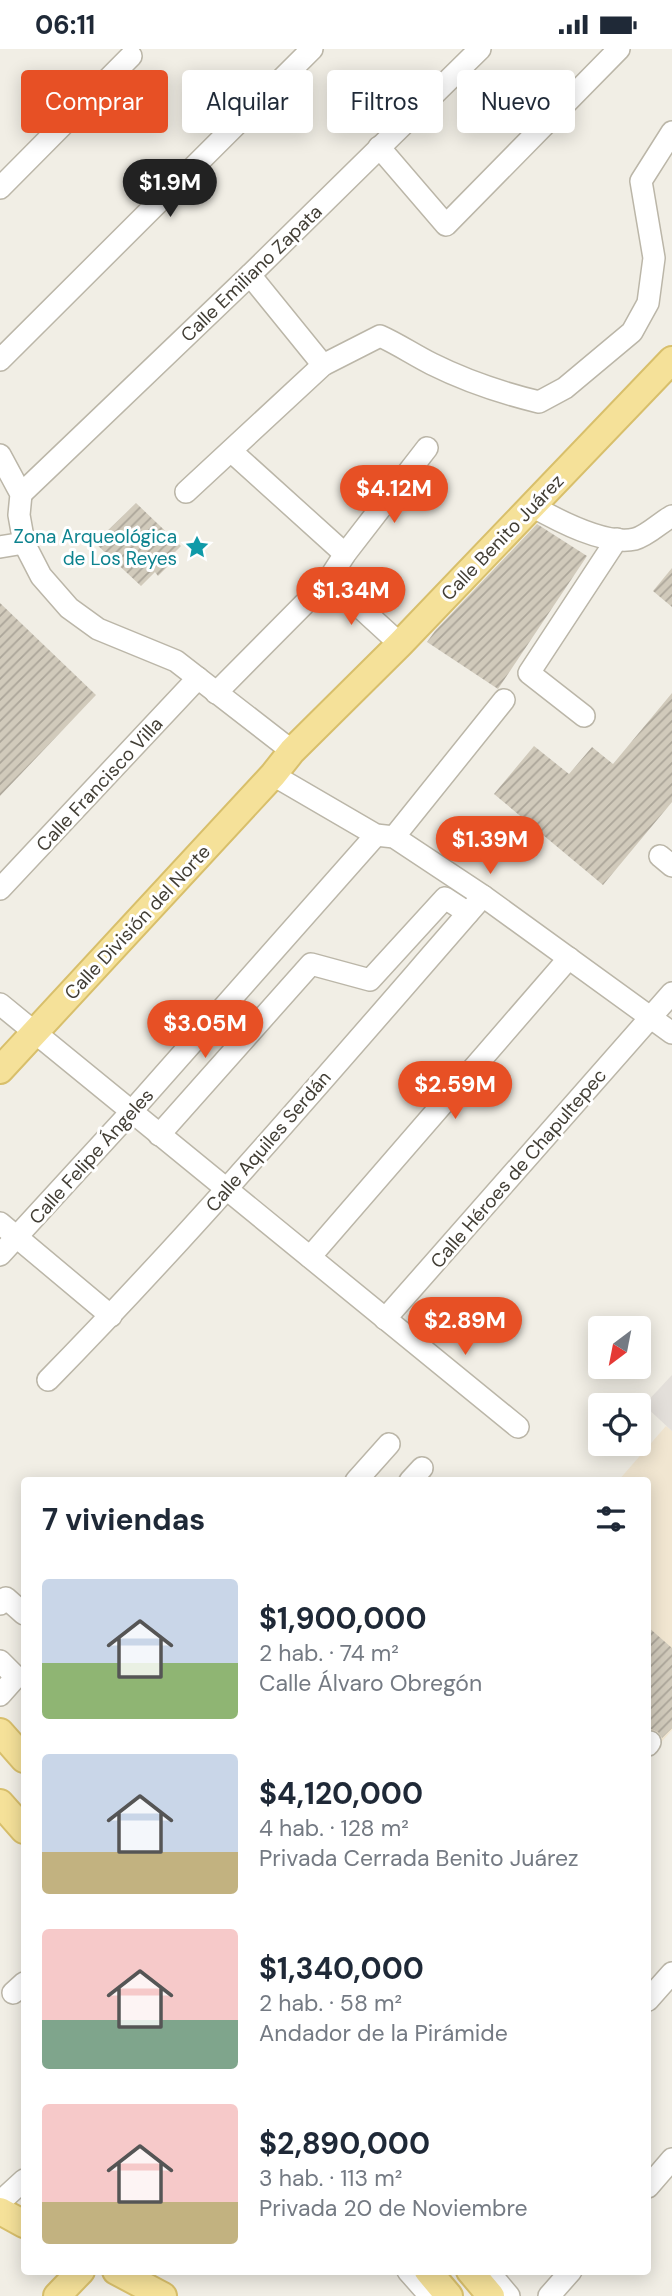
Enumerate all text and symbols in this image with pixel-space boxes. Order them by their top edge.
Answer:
text: 06:11 [35,8,95,42]
chip: Comprar [21,70,168,133]
chip: Alquilar [182,70,313,133]
chip: Filtros [327,70,443,133]
chip: Nuevo [457,70,575,133]
pin: $1.9M [121,159,219,219]
text: $1.9M [139,167,201,197]
street label: Calle Emiliano Zapata [175,199,327,347]
pin: $4.12M [337,465,451,525]
street label: Calle Benito Juárez [436,469,569,606]
text: $4.12M [356,473,432,503]
place label: Zona Arqueológica de Los Reyes [14,524,177,571]
place icon: Zona Arqueológica de Los Reyes [183,533,211,561]
pin: $1.34M [294,567,408,627]
text: $1.34M [312,575,390,605]
street label: Calle Francisco Villa [31,712,168,857]
pin: $1.39M [433,817,547,876]
text: $1.39M [452,824,528,854]
street label: Calle División del Norte [59,840,216,1005]
pin: $3.05M [148,1000,262,1060]
text: $3.05M [163,1008,247,1038]
pin: $2.59M [398,1061,512,1121]
street label: Calle Héroes de Chapultepec [425,1063,612,1273]
street label: Calle Aquiles Serdán [200,1066,337,1217]
text: $2.59M [414,1069,496,1099]
street label: Calle Felipe Ángeles [24,1083,159,1230]
pin: $2.89M [408,1297,522,1357]
text: $2.89M [424,1305,506,1335]
north arrow [588,1316,651,1379]
map controls [588,1316,651,1456]
button: locate [588,1393,651,1456]
text: 7 viviendas [42,1500,205,1539]
icon: filters [592,1500,630,1538]
text: $1,900,000 [259,1599,427,1638]
icon: home [98,1607,182,1691]
text: 2 hab. · 74 m² [259,1638,399,1668]
text: Calle Álvaro Obregón [259,1668,482,1698]
text: $4,120,000 [259,1774,423,1813]
icon: home [98,1782,182,1866]
text: 4 hab. · 128 m² [259,1813,409,1843]
text: Privada Cerrada Benito Juárez [259,1843,579,1873]
text: $1,340,000 [259,1949,424,1988]
icon: home [98,1957,182,2041]
text: 2 hab. · 58 m² [259,1988,402,2018]
text: Andador de la Pirámide [259,2018,508,2048]
text: $2,890,000 [259,2124,430,2163]
icon: home [98,2132,182,2216]
text: 3 hab. · 113 m² [259,2163,402,2193]
text: Privada 20 de Noviembre [259,2193,528,2223]

